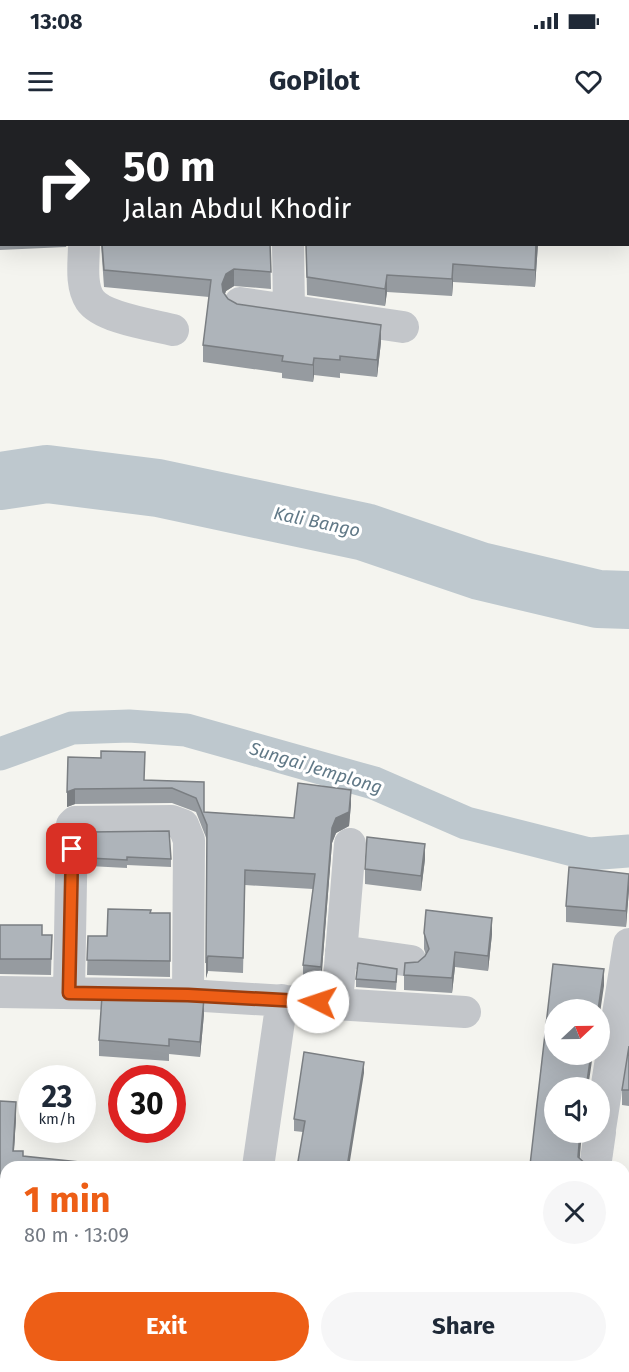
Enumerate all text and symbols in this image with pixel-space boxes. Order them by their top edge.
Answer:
text: 13:08 [30,8,83,35]
icon: menu [24,65,57,98]
text: GoPilot [269,65,360,97]
icon: heart [572,65,605,98]
text: 50 m [123,142,216,192]
icon: right [24,144,102,222]
text: Jalan Abdul Khodir [123,193,351,225]
water label: Kali Bango [272,502,362,542]
water label: Sungai Jemplong [246,737,385,799]
pin [46,823,97,874]
icon: arrive [55,832,88,865]
position arrow [286,970,350,1034]
north arrow [544,999,610,1065]
map controls [544,999,610,1143]
speed limit sign: 30 [108,1065,186,1143]
button: sound [544,1077,610,1143]
text: 23 [42,1079,72,1115]
text: km/h [38,1110,76,1128]
text: 1 min [24,1178,111,1222]
button: close [543,1181,606,1244]
text: 80 m · 13:09 [24,1223,129,1247]
button: Exit [24,1292,309,1361]
button: Share [321,1292,606,1361]

